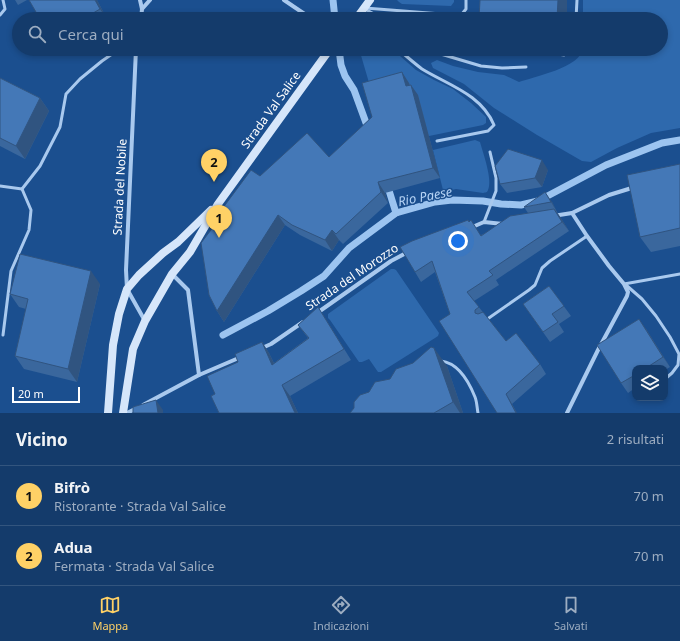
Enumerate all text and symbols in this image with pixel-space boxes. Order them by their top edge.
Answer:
search box [12,12,668,56]
icon: search [26,23,48,45]
text: Cerca qui [58,24,124,44]
street label: Strada Val Salice [237,67,305,152]
street label: Strada del Nobile [108,138,131,236]
pin: 2 [201,149,227,182]
water label: Rio Paese [396,182,454,210]
pin: 1 [206,205,232,238]
your location [448,231,468,251]
street label: Strada del Morozzo [302,239,401,314]
map controls [632,365,668,401]
button: layers [632,365,668,401]
scale bar [12,385,80,404]
text: 20 m [18,386,44,401]
text: Vicino [16,428,68,451]
text: 2 risultati [607,430,664,448]
text: Bifrò [54,477,90,497]
text: 1 [25,487,33,505]
text: 70 m [634,487,664,505]
text: Ristorante · Strada Val Salice [54,497,226,515]
text: Adua [54,537,93,557]
text: 2 [25,547,33,565]
text: 70 m [634,547,664,565]
text: Fermata · Strada Val Salice [54,557,214,575]
tab: Mappa [92,594,128,633]
tab: Indicazioni [313,594,369,633]
tab: Salvati [554,594,588,633]

